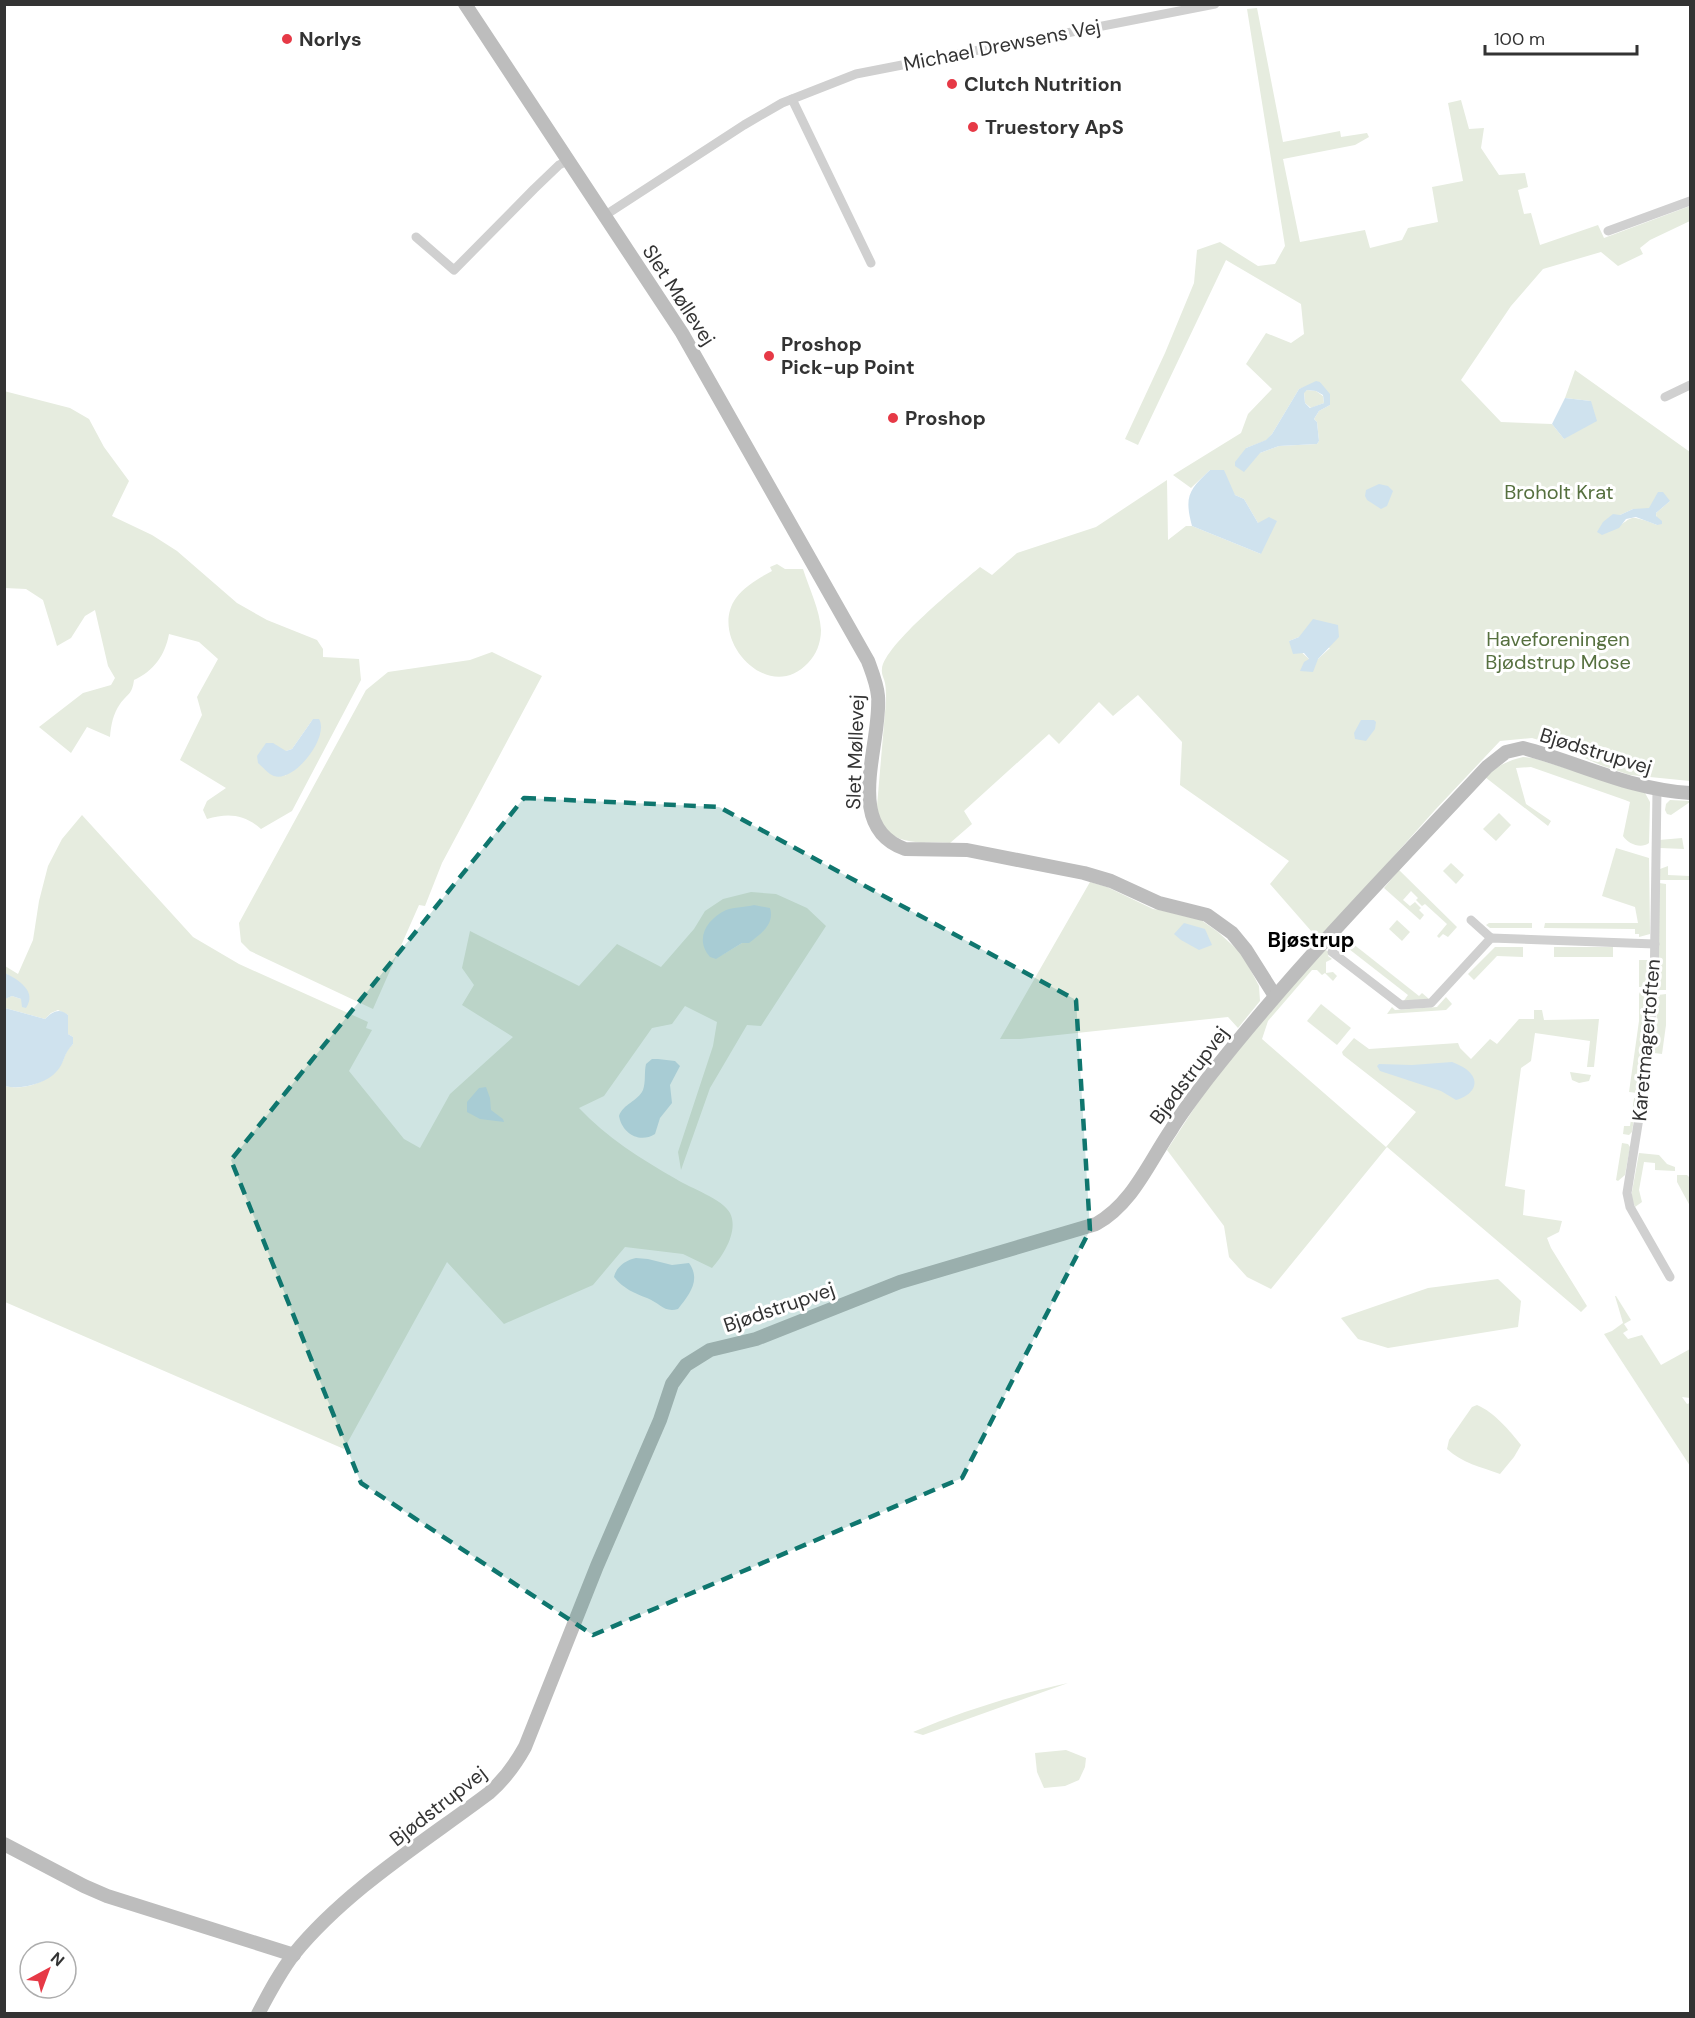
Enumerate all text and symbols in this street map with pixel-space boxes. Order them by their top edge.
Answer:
street label: Michael Drewsens Vej [901,13,1103,77]
scale bar [1485,18,1636,56]
place label: Norlys [299,26,362,52]
text: 100 m [1494,27,1545,51]
marker: Norlys [280,32,294,46]
place label: Clutch Nutrition [964,71,1122,97]
marker: Clutch Nutrition [945,77,959,91]
place label: Truestory ApS [985,114,1124,140]
marker: Truestory ApS [966,120,980,134]
street label: Slet Møllevej [637,240,721,350]
place label: Proshop Pick-up Point [781,331,915,380]
marker: Proshop Pick-up Point [762,349,776,363]
place label: Proshop [905,405,986,431]
marker: Proshop [886,411,900,425]
park label: Broholt Krat [1504,479,1614,505]
park label: Haveforeningen Bjødstrup Mose [1485,626,1631,675]
street label: Slet Møllevej [840,694,870,810]
street label: Bjødstrupvej [1537,722,1655,780]
district label: Bjøstrup [1268,926,1354,954]
street label: Karetmagertoften [1626,958,1666,1122]
street label: Bjødstrupvej [1144,1021,1234,1129]
street label: Bjødstrupvej [720,1276,838,1338]
street label: Bjødstrupvej [384,1760,492,1852]
north arrow [18,1940,78,2000]
text: N [46,1947,69,1971]

